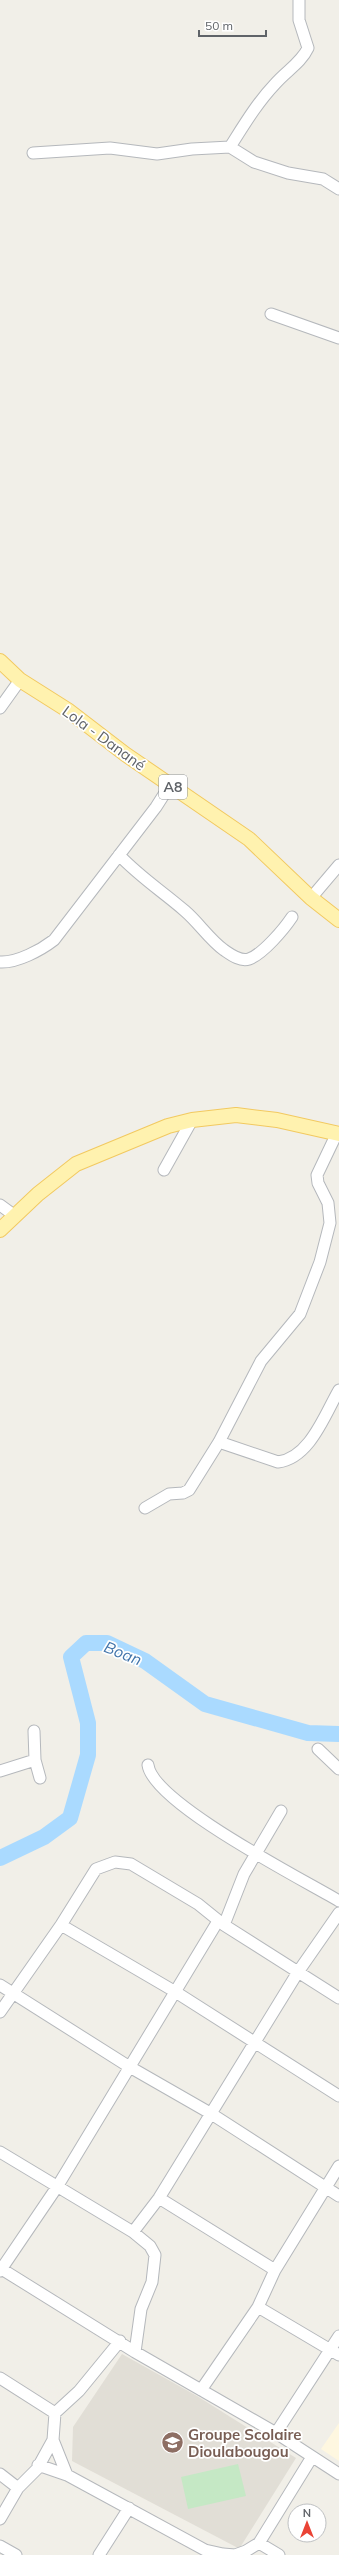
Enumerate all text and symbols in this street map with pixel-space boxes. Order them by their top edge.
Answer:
scale bar [199,12,266,38]
text: 50 m [205,18,233,33]
street label: Lola - Danané [59,701,149,775]
road number: A8 [159,775,187,799]
water label: Boan [101,1636,145,1670]
place label: Groupe Scolaire Dioulabougou [188,2425,301,2461]
school or university icon: Groupe Scolaire Dioulabougou [159,2430,185,2456]
north arrow [287,2503,327,2543]
text: N [303,2506,311,2520]

